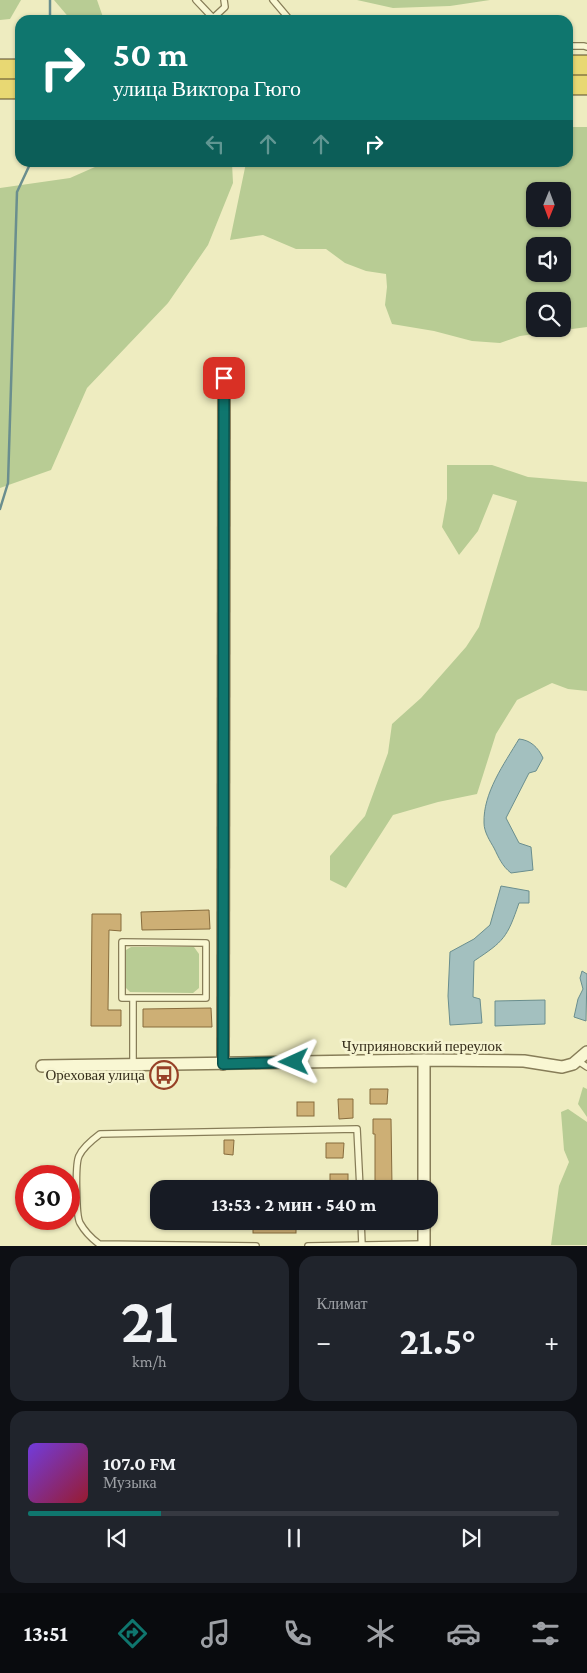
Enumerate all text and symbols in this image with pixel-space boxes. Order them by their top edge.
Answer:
icon: right [30,35,95,100]
text: 50 m [113,35,188,74]
text: улица Виктора Гюго [113,76,301,101]
icon: left [201,130,229,158]
icon: ahead [254,130,282,158]
icon: ahead [307,130,335,158]
icon: right [360,130,388,158]
north arrow [526,182,571,228]
map controls [526,182,571,337]
button: sound [526,237,571,282]
button: search [526,292,571,337]
pin [203,357,245,399]
icon: arrive [210,364,238,392]
position arrow [267,1035,319,1087]
street label: Чуприяновский переулок [342,1038,503,1054]
bus stop icon: Ореховая улица [149,1060,179,1090]
place label: Ореховая улица [45,1067,145,1083]
speed limit sign: 30 [15,1165,80,1230]
text: 13:53 · 2 мин · 540 m [212,1194,376,1215]
text: 21 [121,1284,178,1356]
text: Климат [317,1295,367,1312]
text: 21.5° [399,1320,476,1362]
text: − [317,1326,331,1357]
text: + [544,1326,559,1357]
text: km/h [132,1353,167,1370]
text: 107.0 FM [103,1453,176,1474]
text: Музыка [103,1474,157,1491]
icon: previous [103,1524,131,1552]
icon: pause [280,1524,308,1552]
icon: next [457,1524,485,1552]
icon: directions [115,1616,150,1651]
icon: music [198,1616,233,1651]
icon: phone [280,1616,315,1651]
icon: climate [363,1616,398,1651]
icon: car [446,1616,481,1651]
icon: filters [528,1616,563,1651]
text: 13:51 [24,1621,68,1646]

